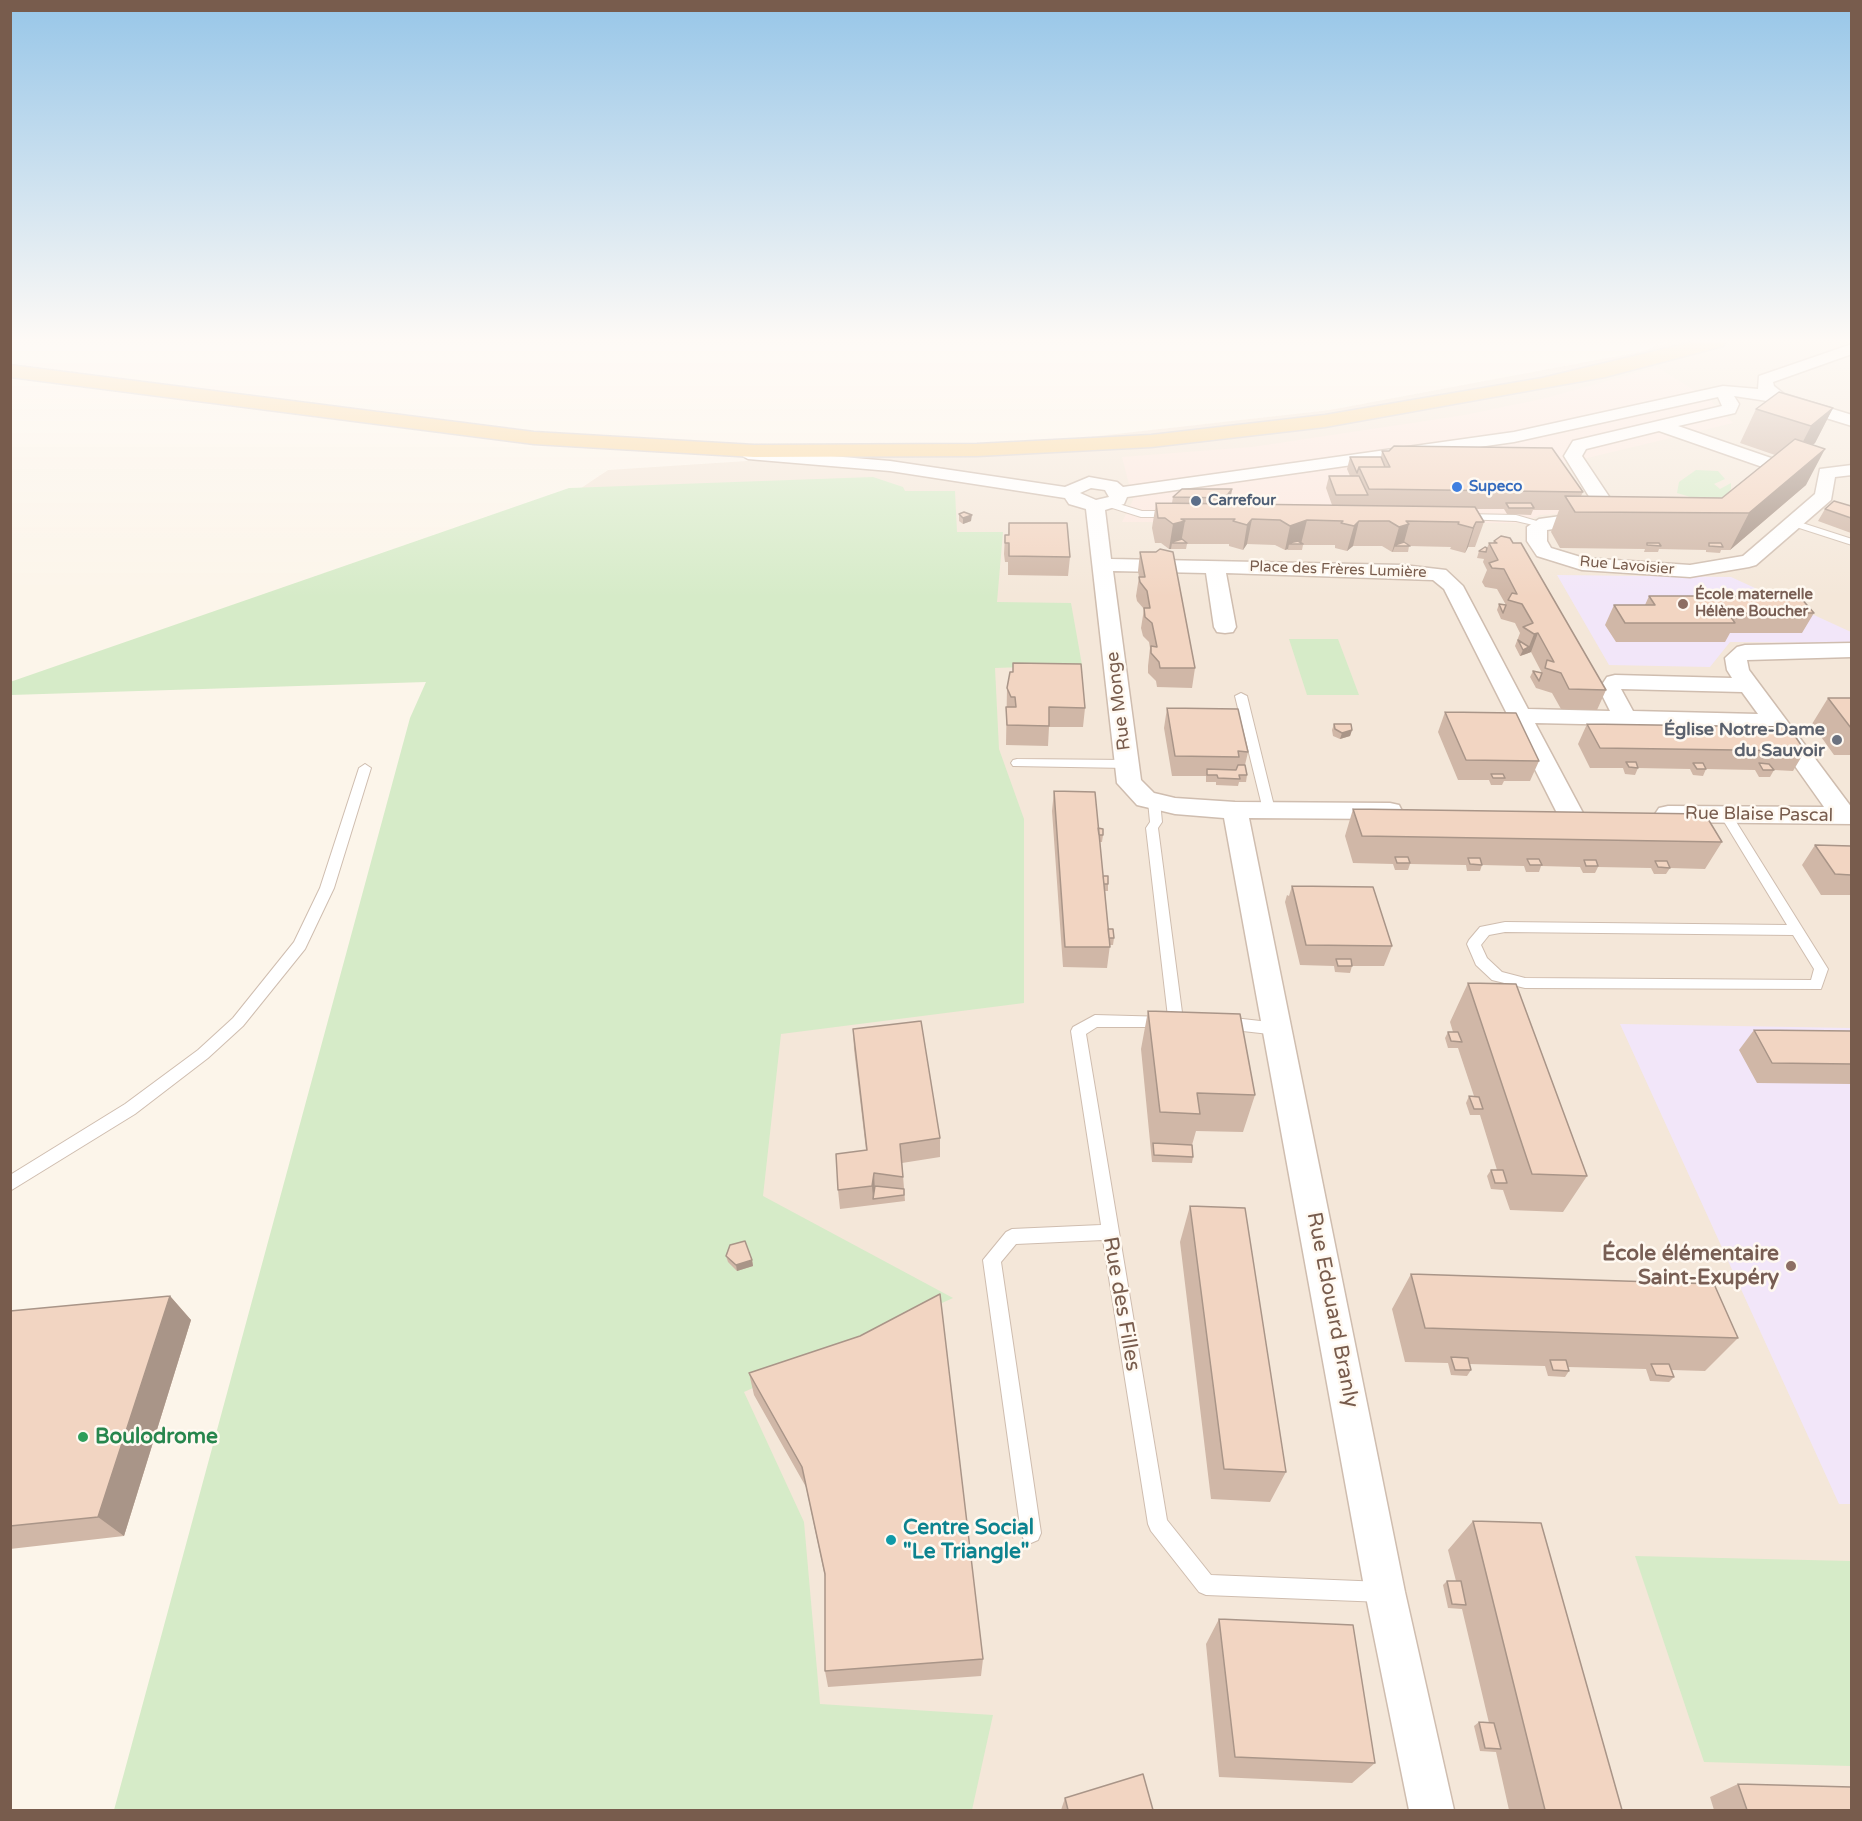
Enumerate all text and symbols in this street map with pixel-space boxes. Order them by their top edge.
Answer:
place label: Supeco [1469,478,1522,496]
marker: Supeco [1450,480,1464,494]
place label: Carrefour [1208,492,1276,510]
marker: Carrefour [1189,494,1203,508]
street label: Rue Lavoisier [1579,553,1675,579]
street label: Place des Frères Lumière [1249,558,1427,582]
place label: École maternelle Hélène Boucher [1695,586,1813,621]
marker: École maternelle Hélène Boucher [1676,597,1690,611]
street label: Rue Monge [1102,650,1136,752]
place label: Église Notre-Dame du Sauvoir [1664,719,1825,762]
marker: Église Notre-Dame du Sauvoir [1830,733,1844,747]
street label: Rue Blaise Pascal [1685,803,1833,827]
street label: Rue Edouard Branly [1301,1210,1363,1410]
street label: Rue des Filles [1097,1235,1145,1373]
place label: École élémentaire Saint-Exupéry [1602,1241,1779,1291]
marker: École élémentaire Saint-Exupéry [1784,1259,1798,1273]
place label: Boulodrome [95,1424,218,1450]
marker: Boulodrome [76,1430,90,1444]
place label: Centre Social "Le Triangle" [903,1515,1034,1565]
marker: Centre Social "Le Triangle" [884,1533,898,1547]

